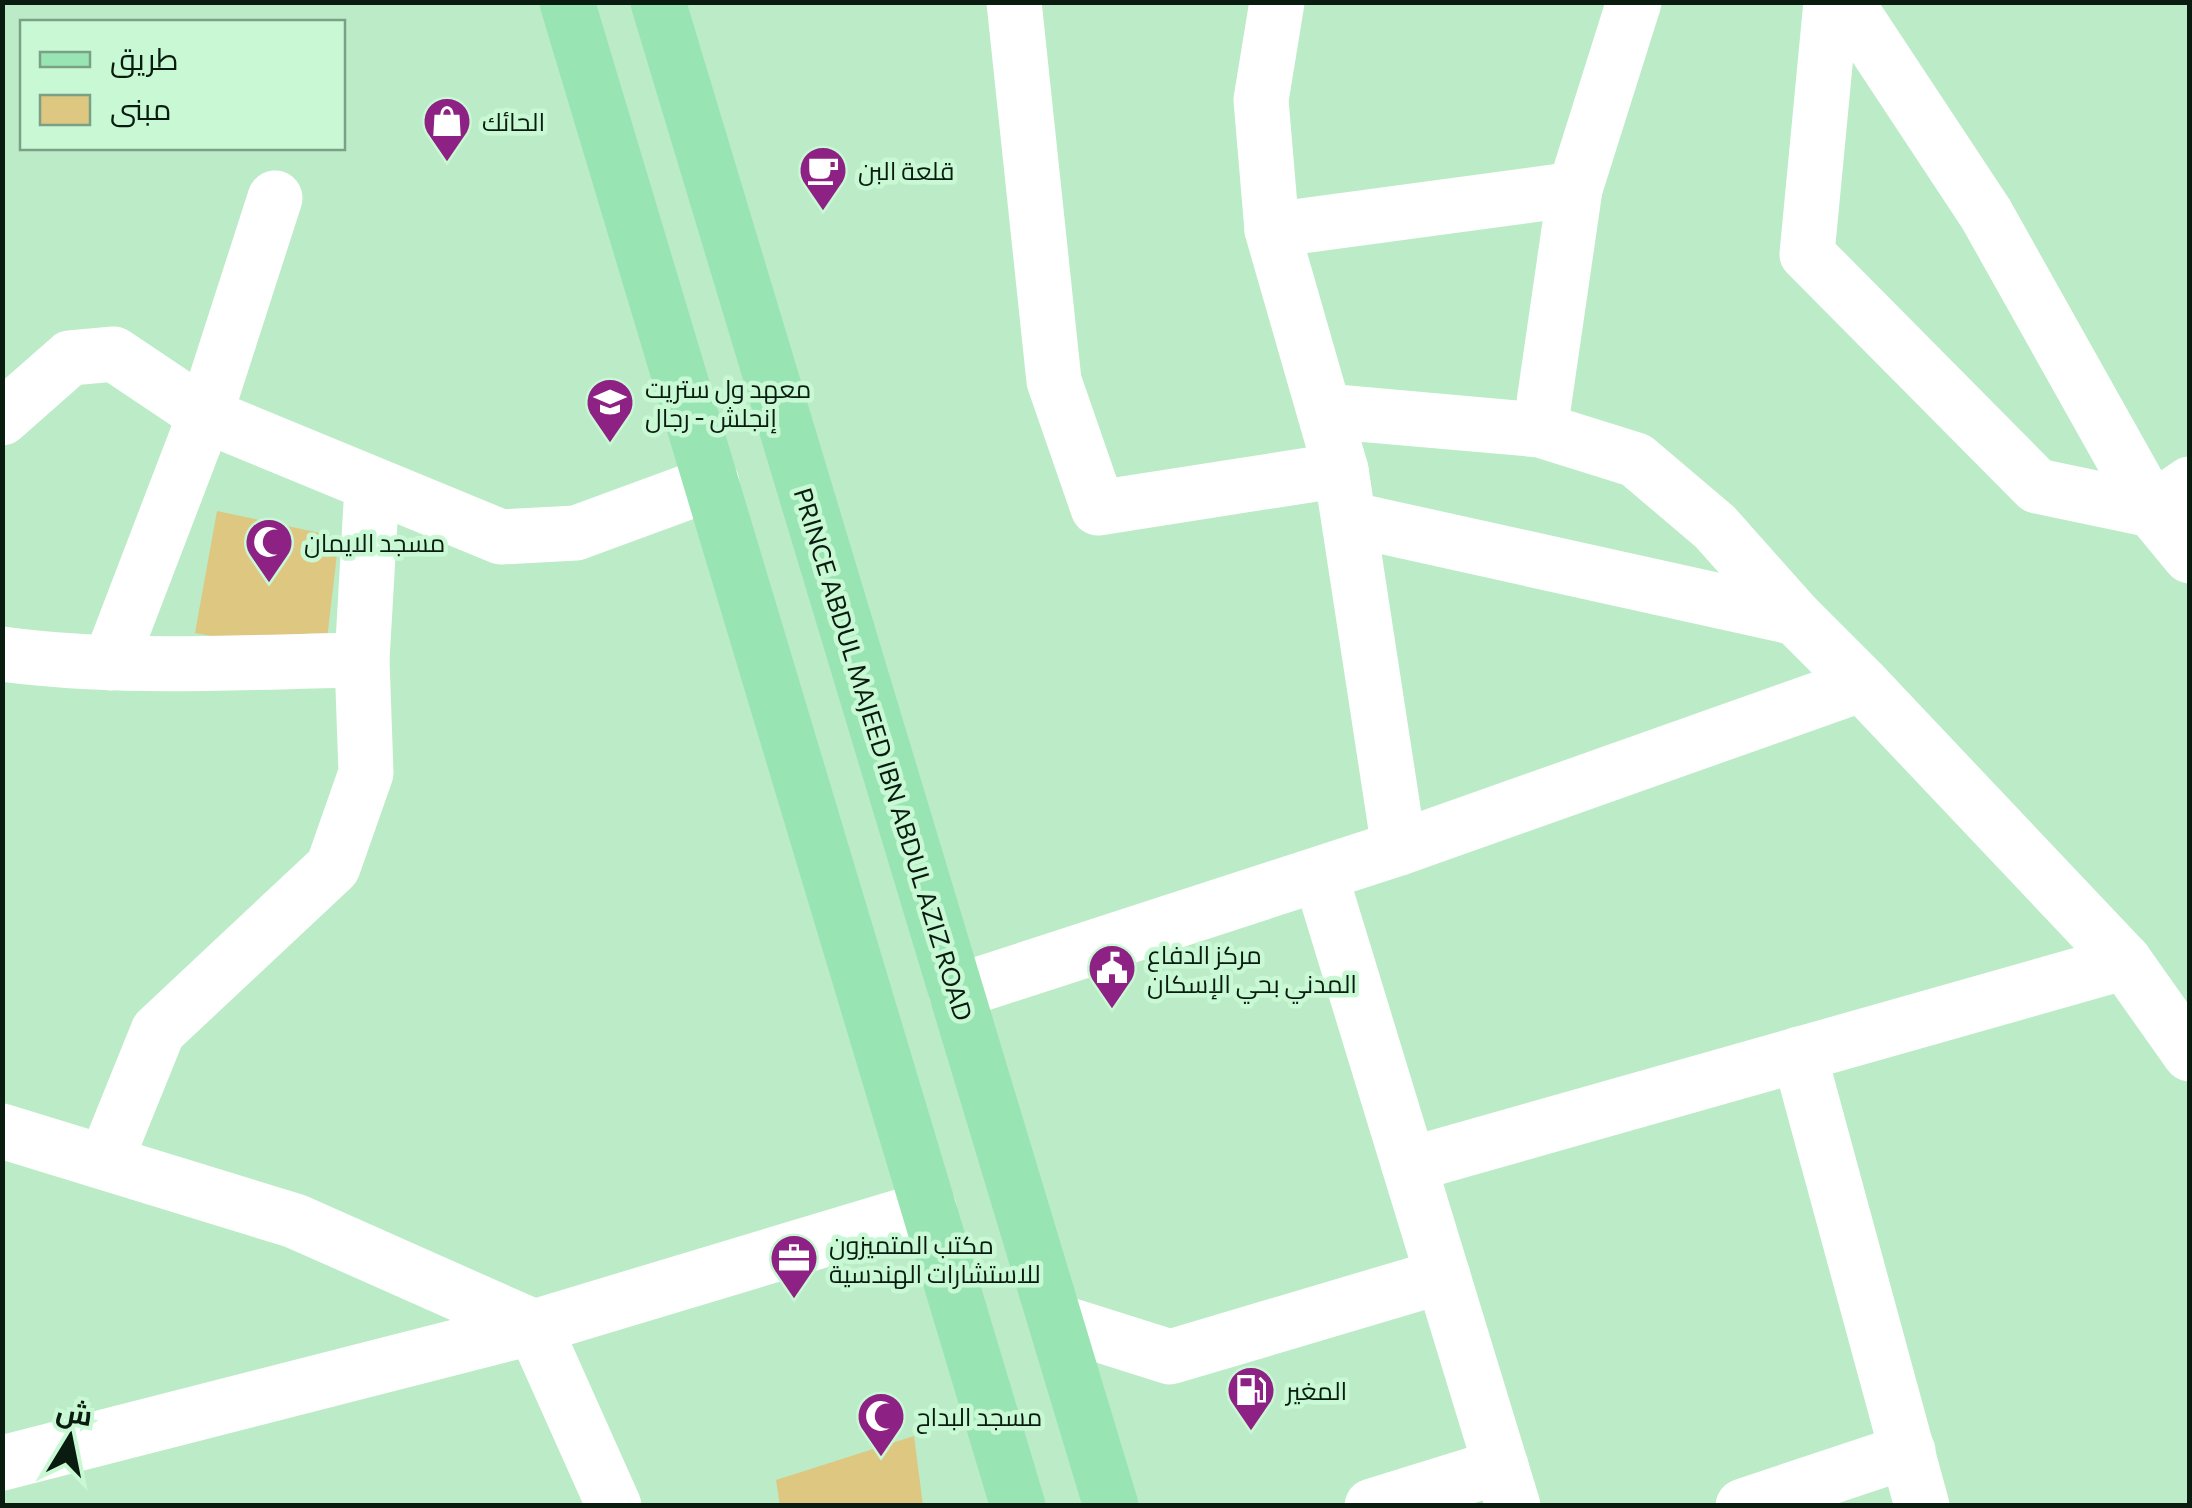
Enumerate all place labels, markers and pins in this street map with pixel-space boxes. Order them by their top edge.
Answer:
shop icon: الحائك [421,95,473,163]
place label: الحائك [482,106,545,136]
cafe icon: قلعة البن [797,144,849,212]
place label: قلعة البن [858,155,954,186]
place label: معهد ول ستريت إنجلش - رجال [645,373,811,434]
school or university icon: معهد ول ستريت إنجلش - رجال [584,376,636,444]
mosque icon: مسجد الايمان [243,516,295,584]
place label: مسجد الايمان [304,527,445,558]
place label: مركز الدفاع المدني بحي الإسكان [1147,939,1357,1004]
public building icon: مركز الدفاع المدني بحي الإسكان [1086,942,1138,1010]
place label: مكتب المتميزون للاستشارات الهندسية [829,1229,1041,1289]
office icon: مكتب المتميزون للاستشارات الهندسية [768,1232,820,1300]
fuel station icon: المغير [1225,1364,1277,1432]
place label: المغير [1284,1375,1347,1406]
mosque icon: مسجد البداح [855,1390,907,1458]
place label: مسجد البداح [916,1401,1042,1434]

